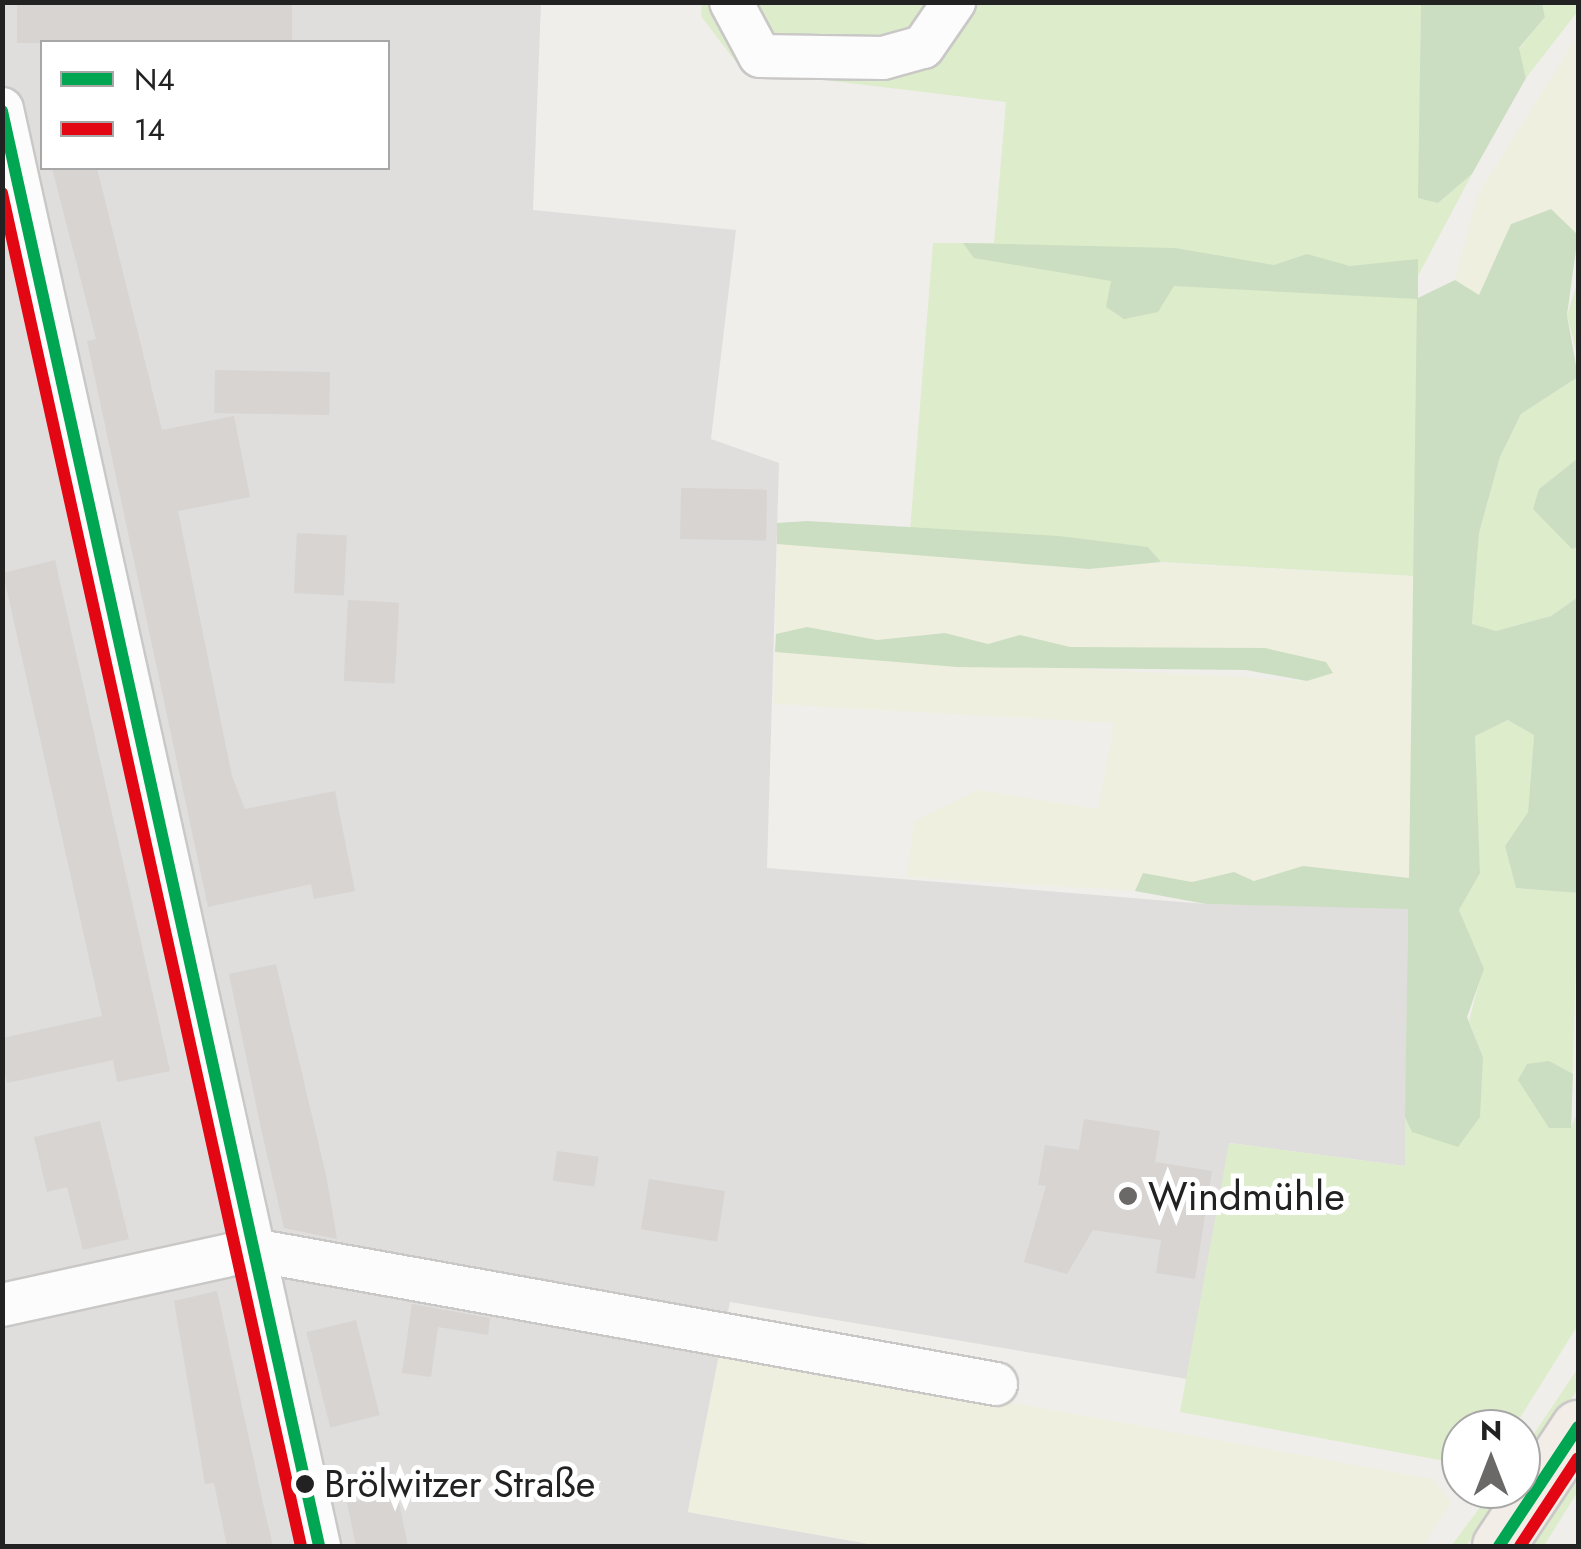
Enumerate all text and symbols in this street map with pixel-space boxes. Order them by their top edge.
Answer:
legend [40,40,390,170]
text: N4 [134,58,175,101]
text: 14 [134,108,165,151]
place label: Windmühle [1148,1172,1345,1220]
marker: Windmühle [1117,1185,1139,1207]
north arrow [1441,1409,1541,1509]
text: N [1480,1410,1502,1451]
place label: Brölwitzer Straße [324,1461,595,1507]
marker: Brölwitzer Straße [295,1474,315,1494]

